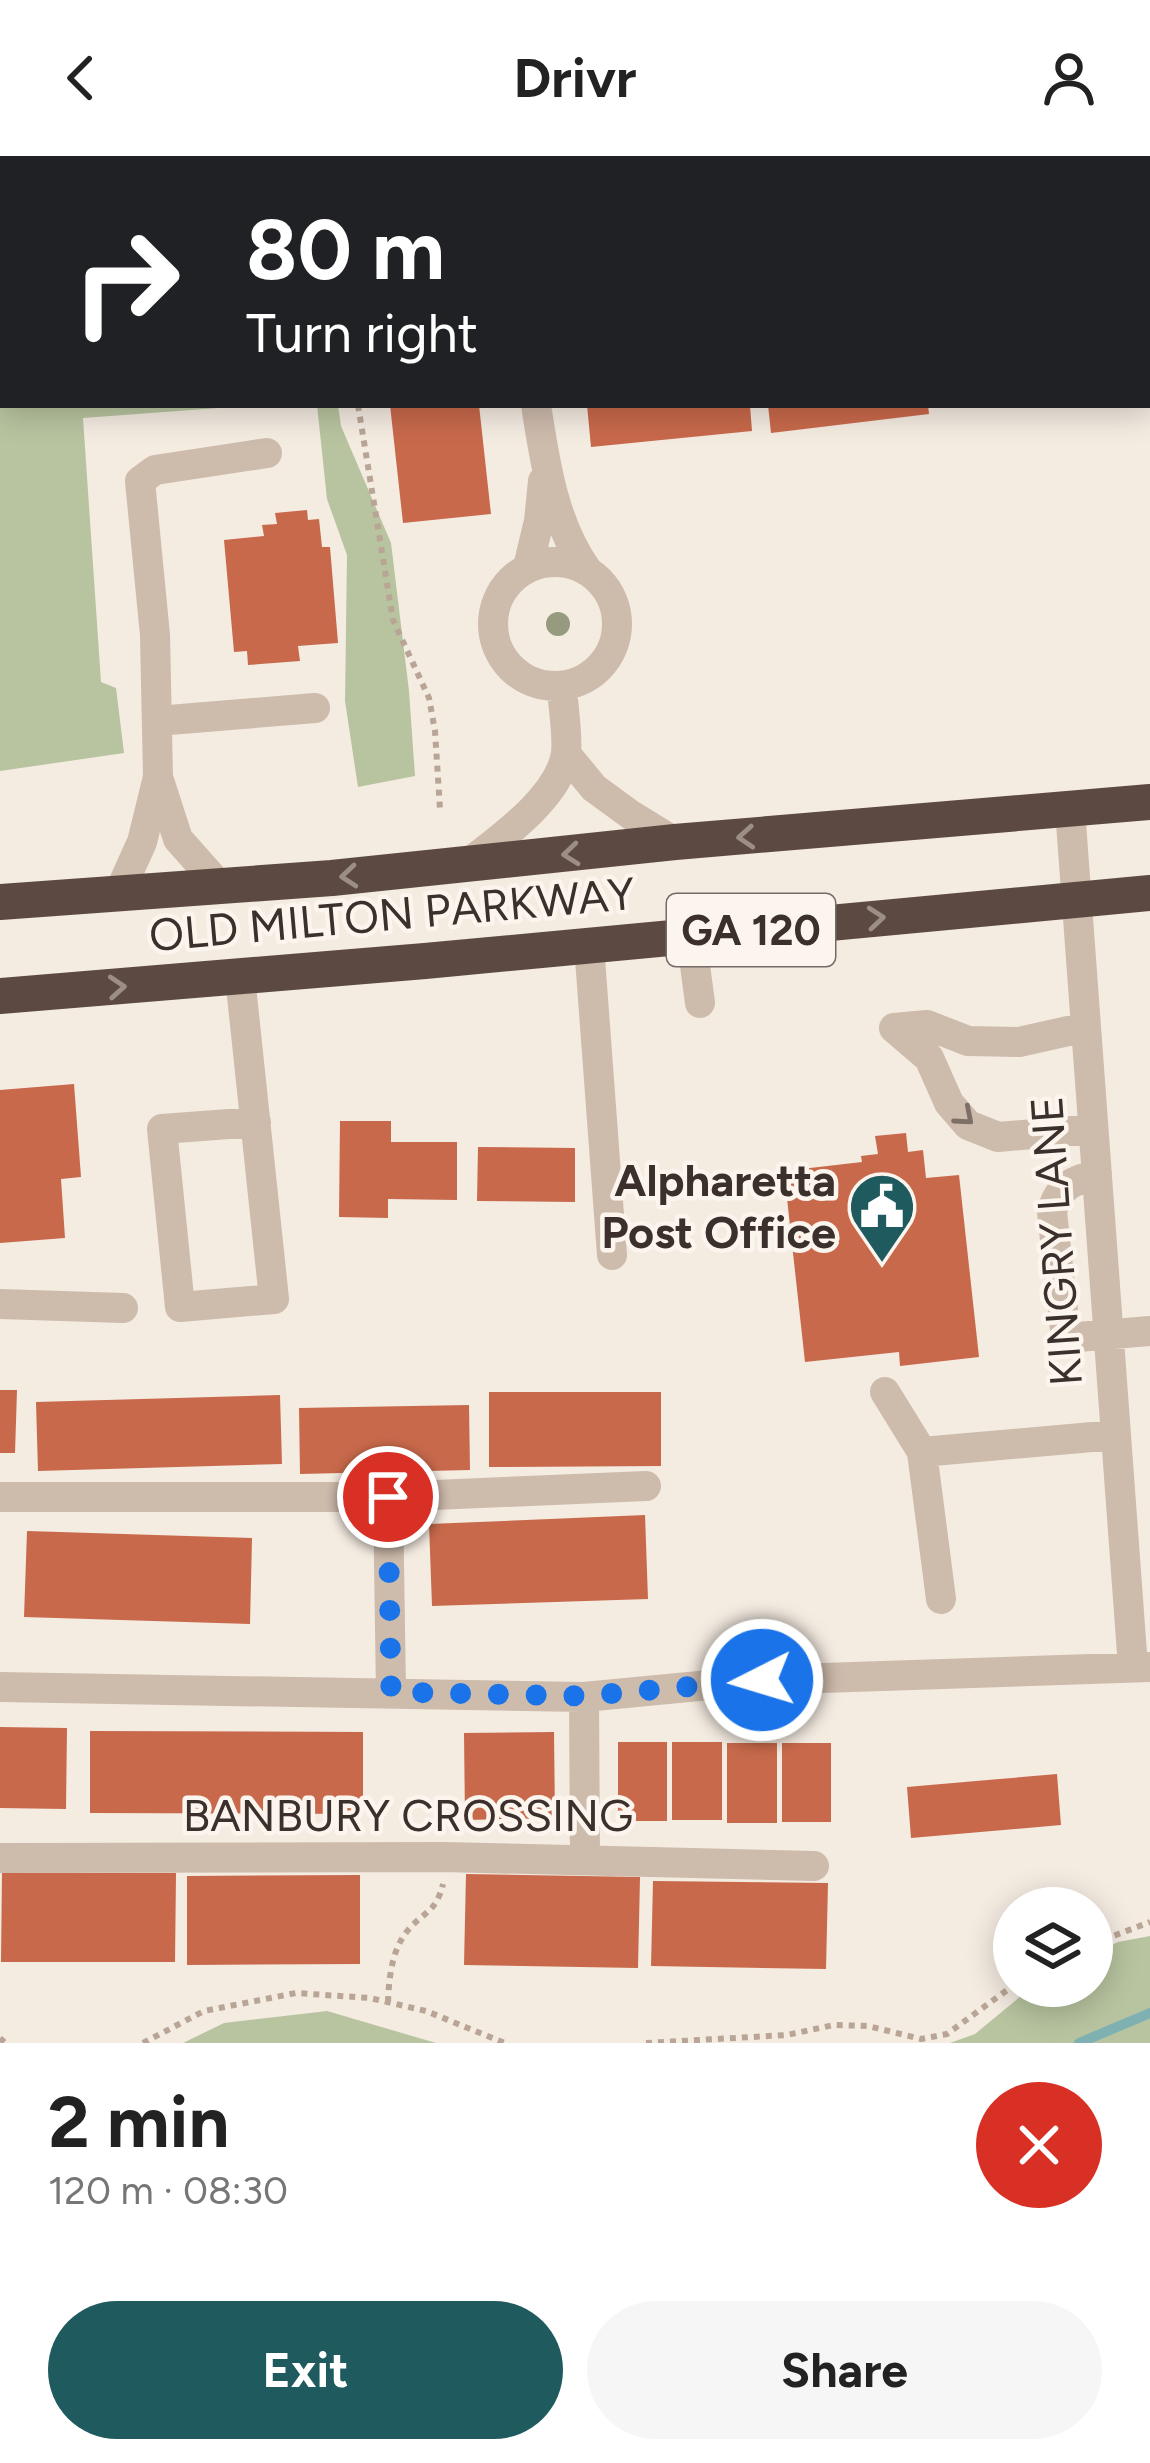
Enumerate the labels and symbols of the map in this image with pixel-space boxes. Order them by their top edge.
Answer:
one-way arrow [736,823,755,849]
one-way arrow [561,840,581,866]
one-way arrow [339,863,358,888]
street label: OLD MILTON PARKWAY [147,866,637,962]
road number: GA 120 [667,894,835,966]
one-way arrow [867,906,886,931]
one-way arrow [108,975,127,1001]
street label: KINGRY LANE [1019,1094,1093,1388]
one-way arrow [951,1102,973,1124]
place label: Alpharetta Post Office [601,1153,836,1259]
public building icon: Alpharetta Post Office [847,1171,917,1265]
pin [337,1446,439,1548]
position arrow [699,1617,825,1743]
street label: BANBURY CROSSING [183,1788,633,1842]

